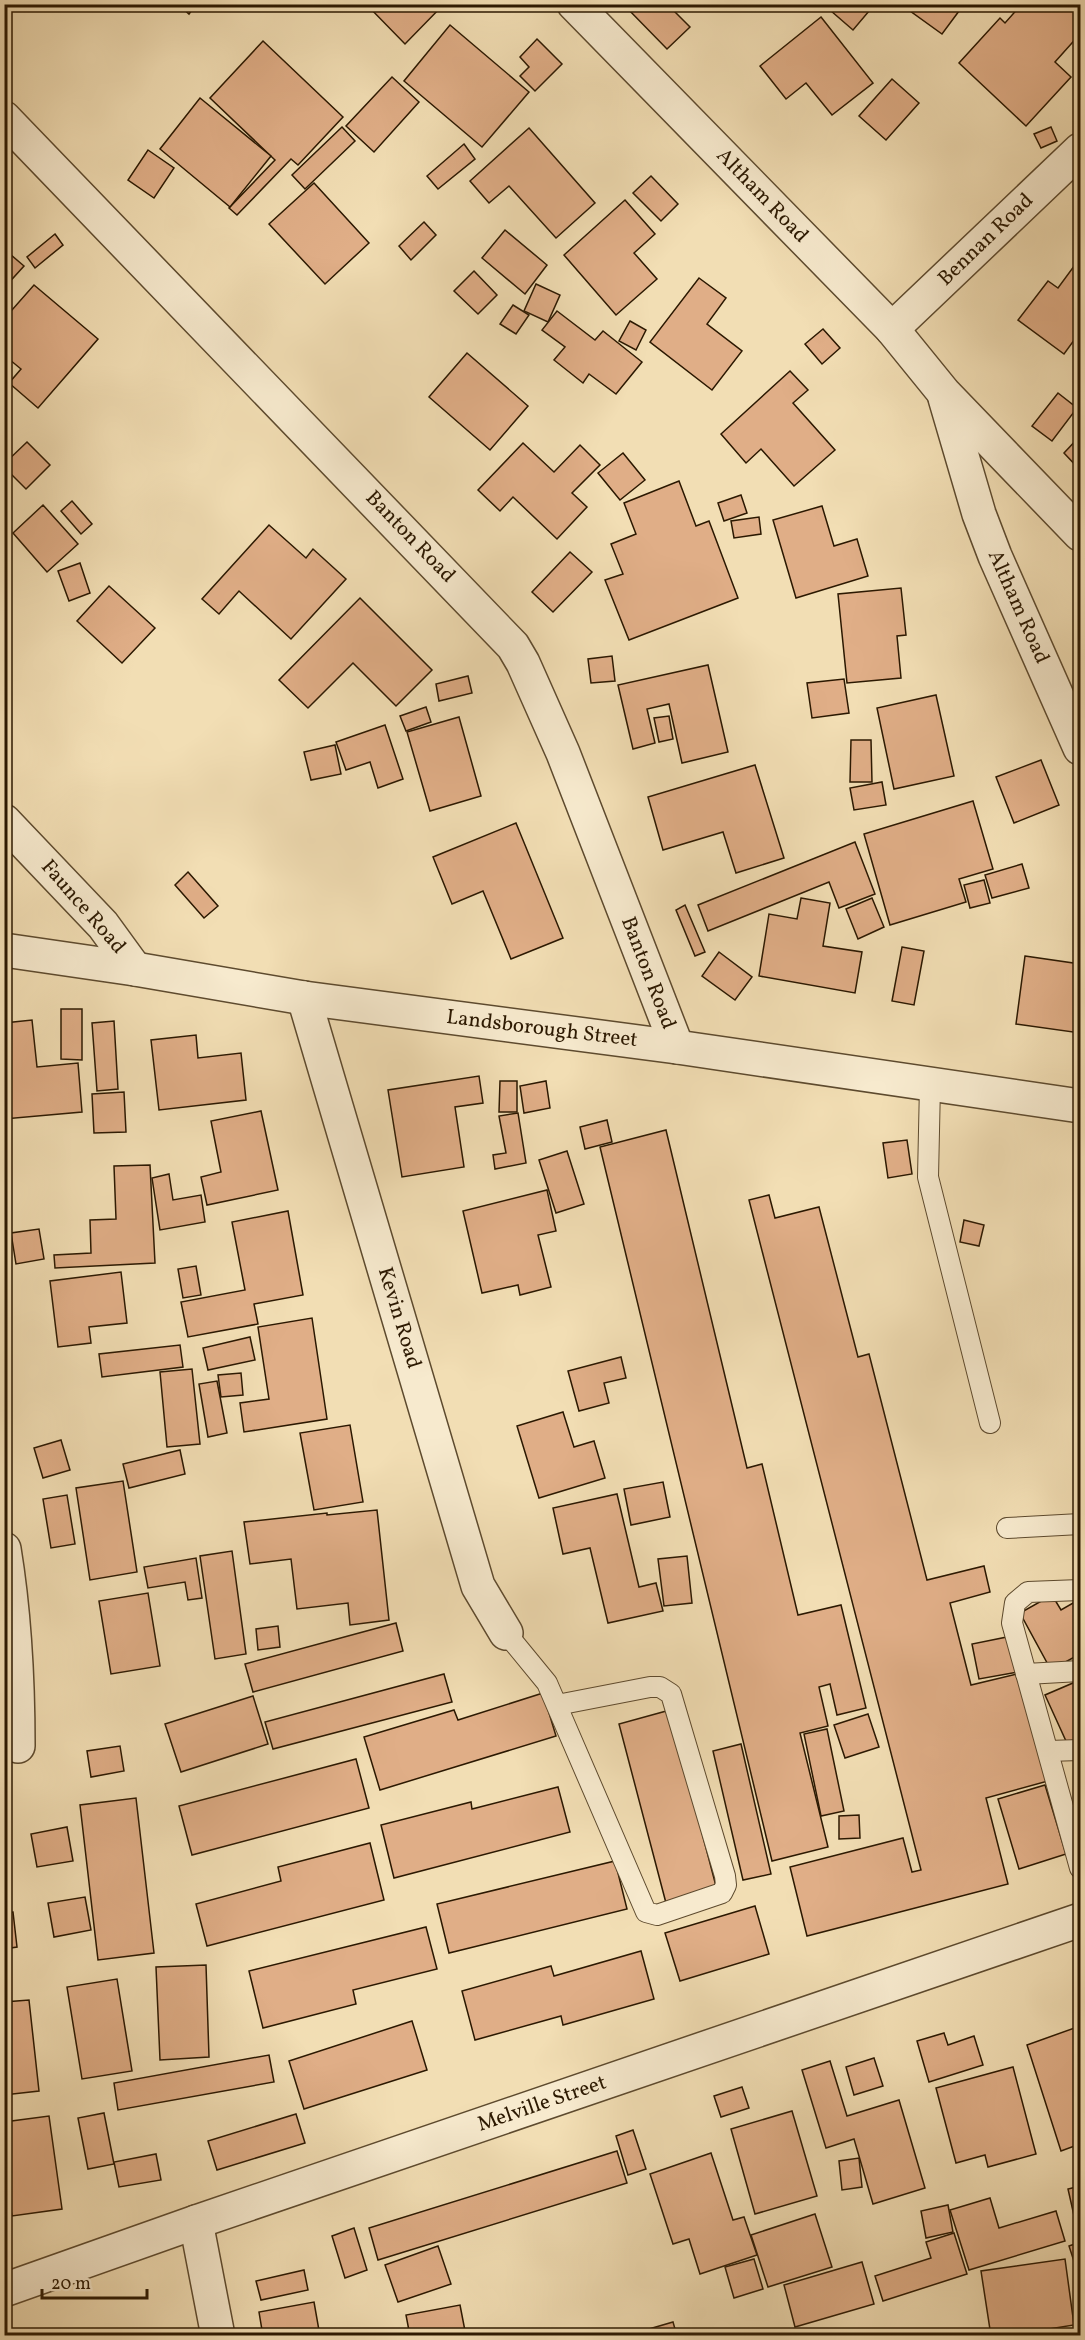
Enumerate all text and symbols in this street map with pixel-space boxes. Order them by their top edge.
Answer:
street label: Altham Road [709,142,815,250]
street label: Bennan Road [932,187,1040,293]
street label: Banton Road [358,484,462,590]
street label: Altham Road [980,546,1056,668]
street label: Faunce Road [34,854,132,960]
street label: Banton Road [613,912,683,1034]
street label: Landsborough Street [445,1003,639,1055]
street label: Kevin Road [370,1264,428,1372]
street label: Melville Street [474,2068,610,2140]
scale bar [42,2262,147,2300]
text: 20 m [51,2272,91,2297]

